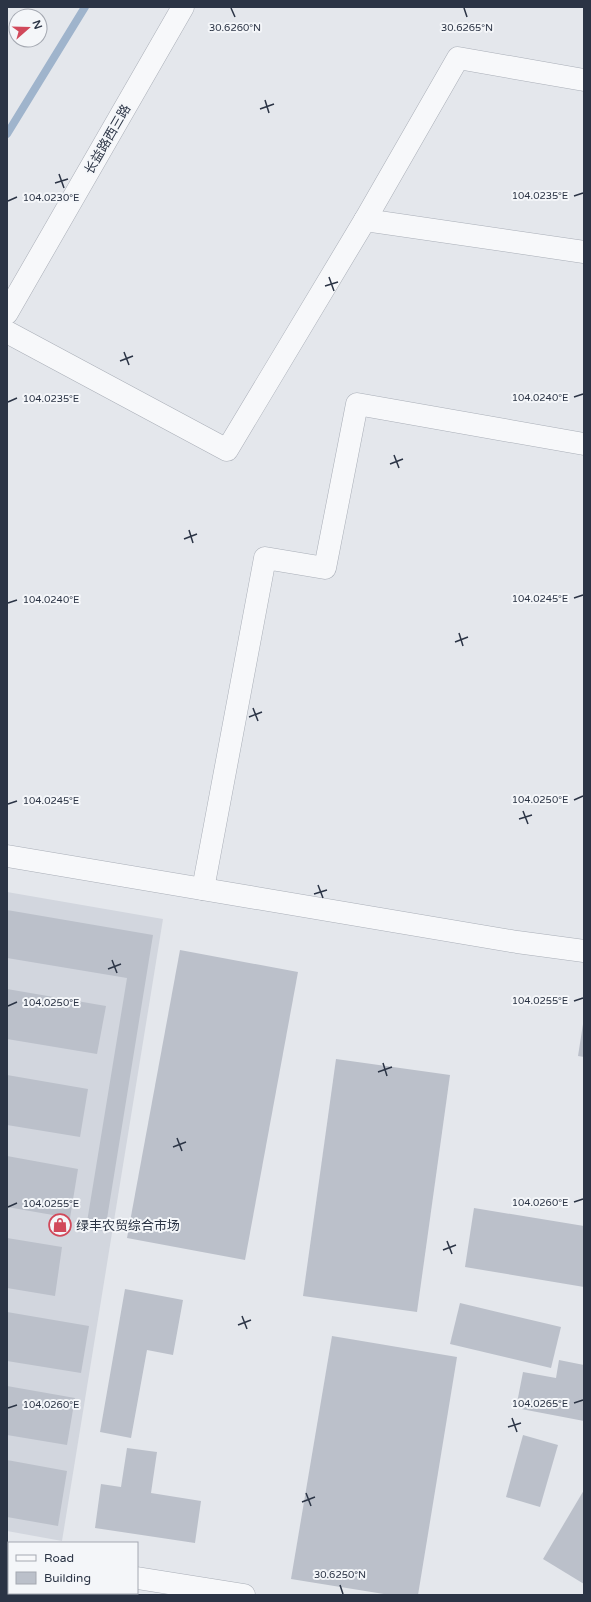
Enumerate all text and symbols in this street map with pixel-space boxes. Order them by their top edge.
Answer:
north arrow [8,8,48,48]
text: N [29,18,45,31]
text: 30.6260°N [209,22,261,34]
text: 30.6265°N [441,22,493,34]
street label: 长益路西三路 [81,102,134,177]
text: 104.0235°E [512,190,568,202]
text: 104.0230°E [23,192,79,204]
text: 104.0240°E [512,392,568,404]
text: 104.0235°E [23,393,79,405]
text: 104.0245°E [512,593,568,605]
text: 104.0240°E [23,594,79,606]
text: 104.0250°E [512,794,568,806]
text: 104.0245°E [23,795,79,807]
text: 104.0255°E [512,995,568,1007]
text: 104.0250°E [23,997,79,1009]
text: 104.0260°E [512,1197,568,1209]
text: 104.0255°E [23,1198,79,1210]
shop icon: 绿丰农贸综合市场 [47,1212,73,1238]
place label: 绿丰农贸综合市场 [76,1218,180,1234]
text: 104.0265°E [512,1398,568,1410]
text: 104.0260°E [23,1399,79,1411]
legend [8,1542,138,1594]
text: Road [44,1551,74,1565]
text: 30.6250°N [314,1569,366,1581]
text: Building [44,1571,91,1585]

